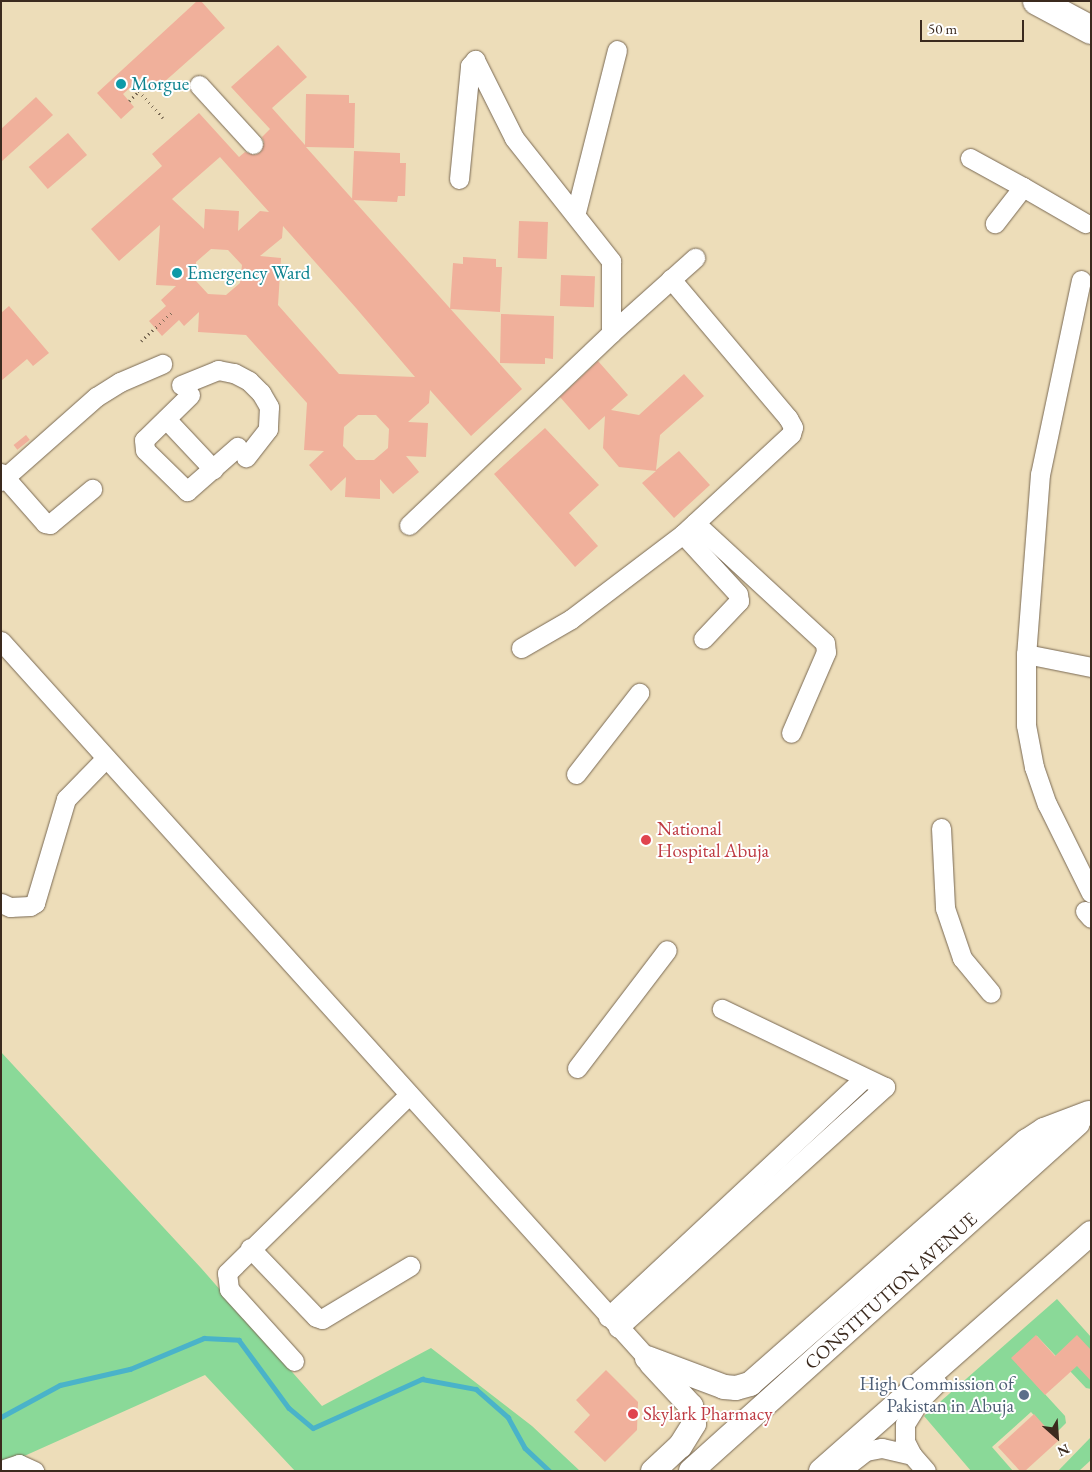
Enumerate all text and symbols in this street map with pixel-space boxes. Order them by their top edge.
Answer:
scale bar [922,10,1026,42]
text: 50 m [928,19,957,38]
place label: Morgue [131,73,189,95]
marker: Morgue [115,78,127,90]
place label: Emergency Ward [187,262,310,284]
marker: Emergency Ward [171,267,183,279]
place label: National Hospital Abuja [657,818,769,862]
marker: National Hospital Abuja [639,833,653,847]
street label: CONSTITUTION AVENUE [800,1208,982,1374]
place label: High Commission of Pakistan in Abuja [859,1373,1014,1417]
marker: High Commission of Pakistan in Abuja [1018,1389,1030,1401]
place label: Skylark Pharmacy [643,1403,773,1425]
marker: Skylark Pharmacy [627,1408,639,1420]
north arrow [1032,1412,1082,1462]
text: N [1055,1440,1073,1461]

